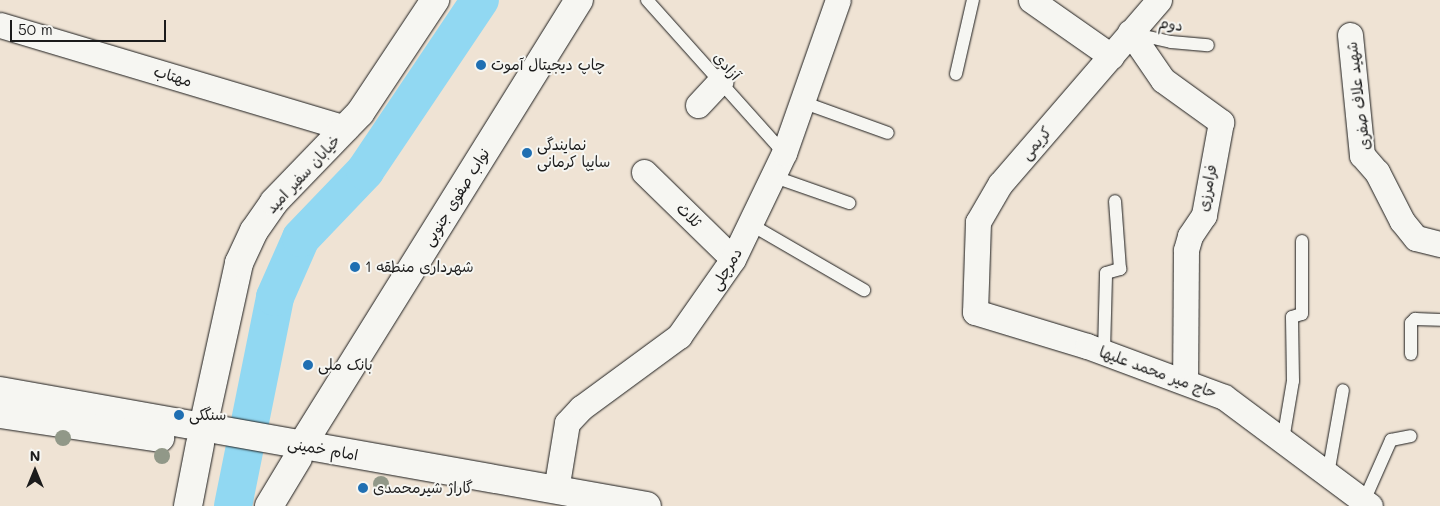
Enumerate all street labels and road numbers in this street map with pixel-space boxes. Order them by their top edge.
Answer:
street label: دوم [1158,13,1184,35]
street label: شهید علاف صفری [1342,41,1374,151]
street label: آزادی [710,48,744,84]
street label: مهتاب [152,62,194,90]
street label: کریمی [1017,123,1055,163]
street label: خیابان سفیر امید [262,131,344,217]
street label: نواب صفوی جنوبی [419,145,493,249]
street label: فرامرزی [1194,163,1220,213]
street label: ثلاث [673,199,705,231]
street label: دمرچلی [706,245,746,293]
street label: حاج میر محمد علیها [1097,342,1219,402]
street label: امام خمینی [286,434,360,464]

